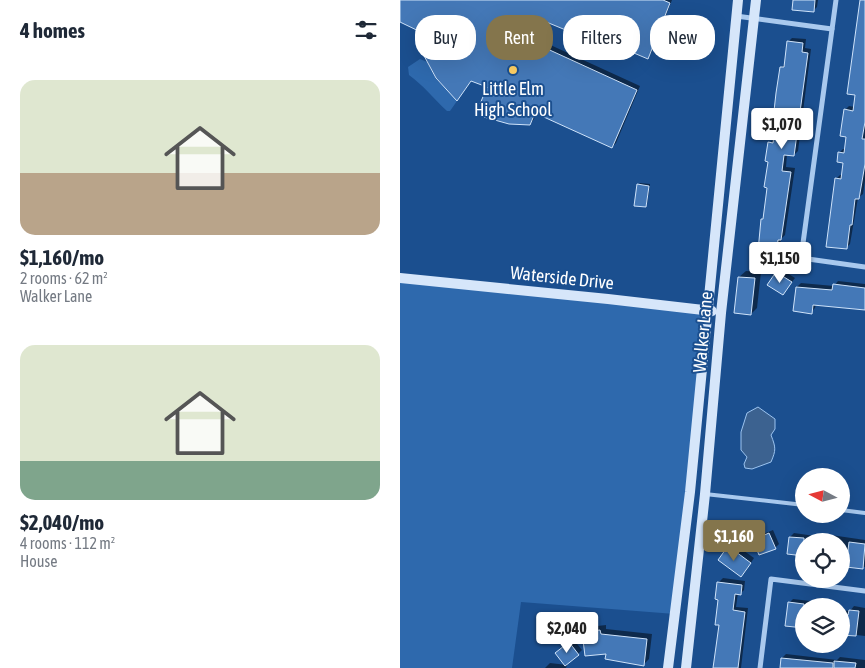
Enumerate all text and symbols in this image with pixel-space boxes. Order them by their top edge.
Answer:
chip: Buy [415,15,476,60]
chip: Rent [486,15,553,60]
chip: Filters [563,15,640,60]
chip: New [650,15,715,60]
icon: filters [352,16,380,44]
text: 4 homes [20,18,85,42]
marker: Little Elm High School [507,64,519,76]
place label: Little Elm High School [474,78,552,120]
pin: $1,070 [741,108,823,150]
icon: home [155,113,245,203]
text: $1,070 [762,115,802,133]
pin: $1,150 [739,242,821,284]
text: $1,160/mo [20,245,104,269]
text: $1,150 [760,249,800,267]
street label: Waterside Drive [509,262,615,293]
text: 2 rooms · 62 m² [20,269,108,287]
text: Walker Lane [20,287,92,305]
street label: Walker Lane [688,290,717,373]
icon: home [155,378,245,468]
north arrow [795,468,850,522]
map controls [795,468,850,653]
text: $2,040/mo [20,510,104,534]
pin: $1,160 [693,520,775,562]
text: $1,160 [714,527,754,545]
button: locate [795,533,850,588]
text: 4 rooms · 112 m² [20,534,115,552]
text: House [20,552,57,570]
button: layers [795,598,850,653]
pin: $2,040 [526,612,608,654]
text: $2,040 [547,619,587,637]

